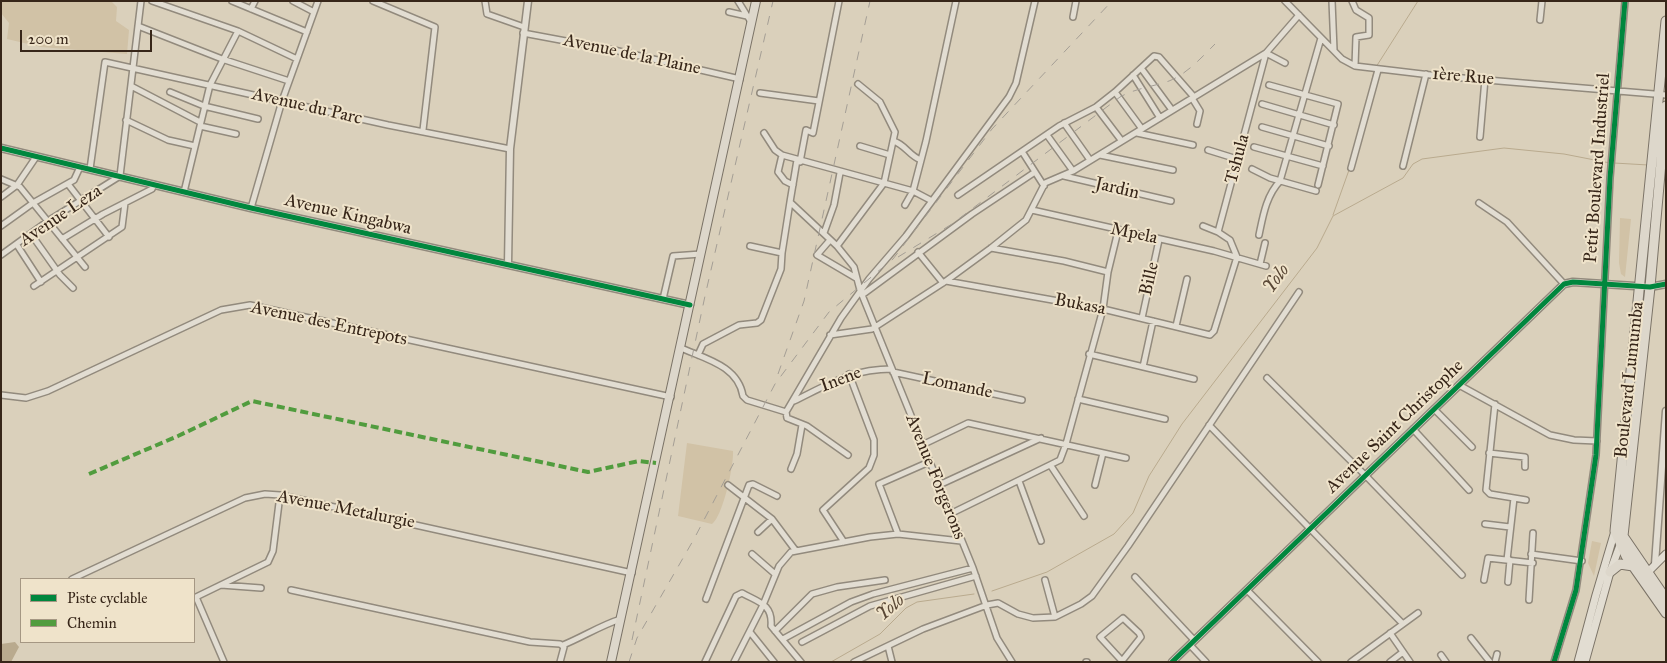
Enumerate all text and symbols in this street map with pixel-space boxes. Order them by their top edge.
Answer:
scale bar [22,20,155,52]
text: 200 m [28,30,69,48]
street label: Avenue de la Plaine [561,30,703,80]
street label: 1ère Rue [1431,64,1495,90]
street label: Petit Boulevard Industriel [1581,72,1615,264]
street label: Avenue du Parc [250,84,364,130]
street label: Tshula [1221,132,1255,186]
street label: Jardin [1093,173,1141,205]
street label: Avenue Leza [16,181,106,251]
street label: Avenue Kingabwa [283,190,413,240]
street label: Mpela [1109,219,1159,249]
street label: Bille [1136,260,1164,298]
water label: Yolo [1259,260,1295,298]
street label: Bukasa [1053,289,1107,321]
street label: Avenue des Entrepots [249,297,409,351]
street label: Boulevard Lumumba [1611,301,1649,459]
street label: Avenue Saint Christophe [1322,356,1468,498]
street label: Inene [817,362,865,398]
street label: Lomande [920,368,994,404]
street label: Avenue Forgerons [900,411,970,543]
street label: Avenue Metalurgie [275,486,417,534]
legend [20,578,195,643]
text: Piste cyclable [67,589,147,607]
water label: Yolo [872,590,910,626]
text: Chemin [67,614,117,632]

